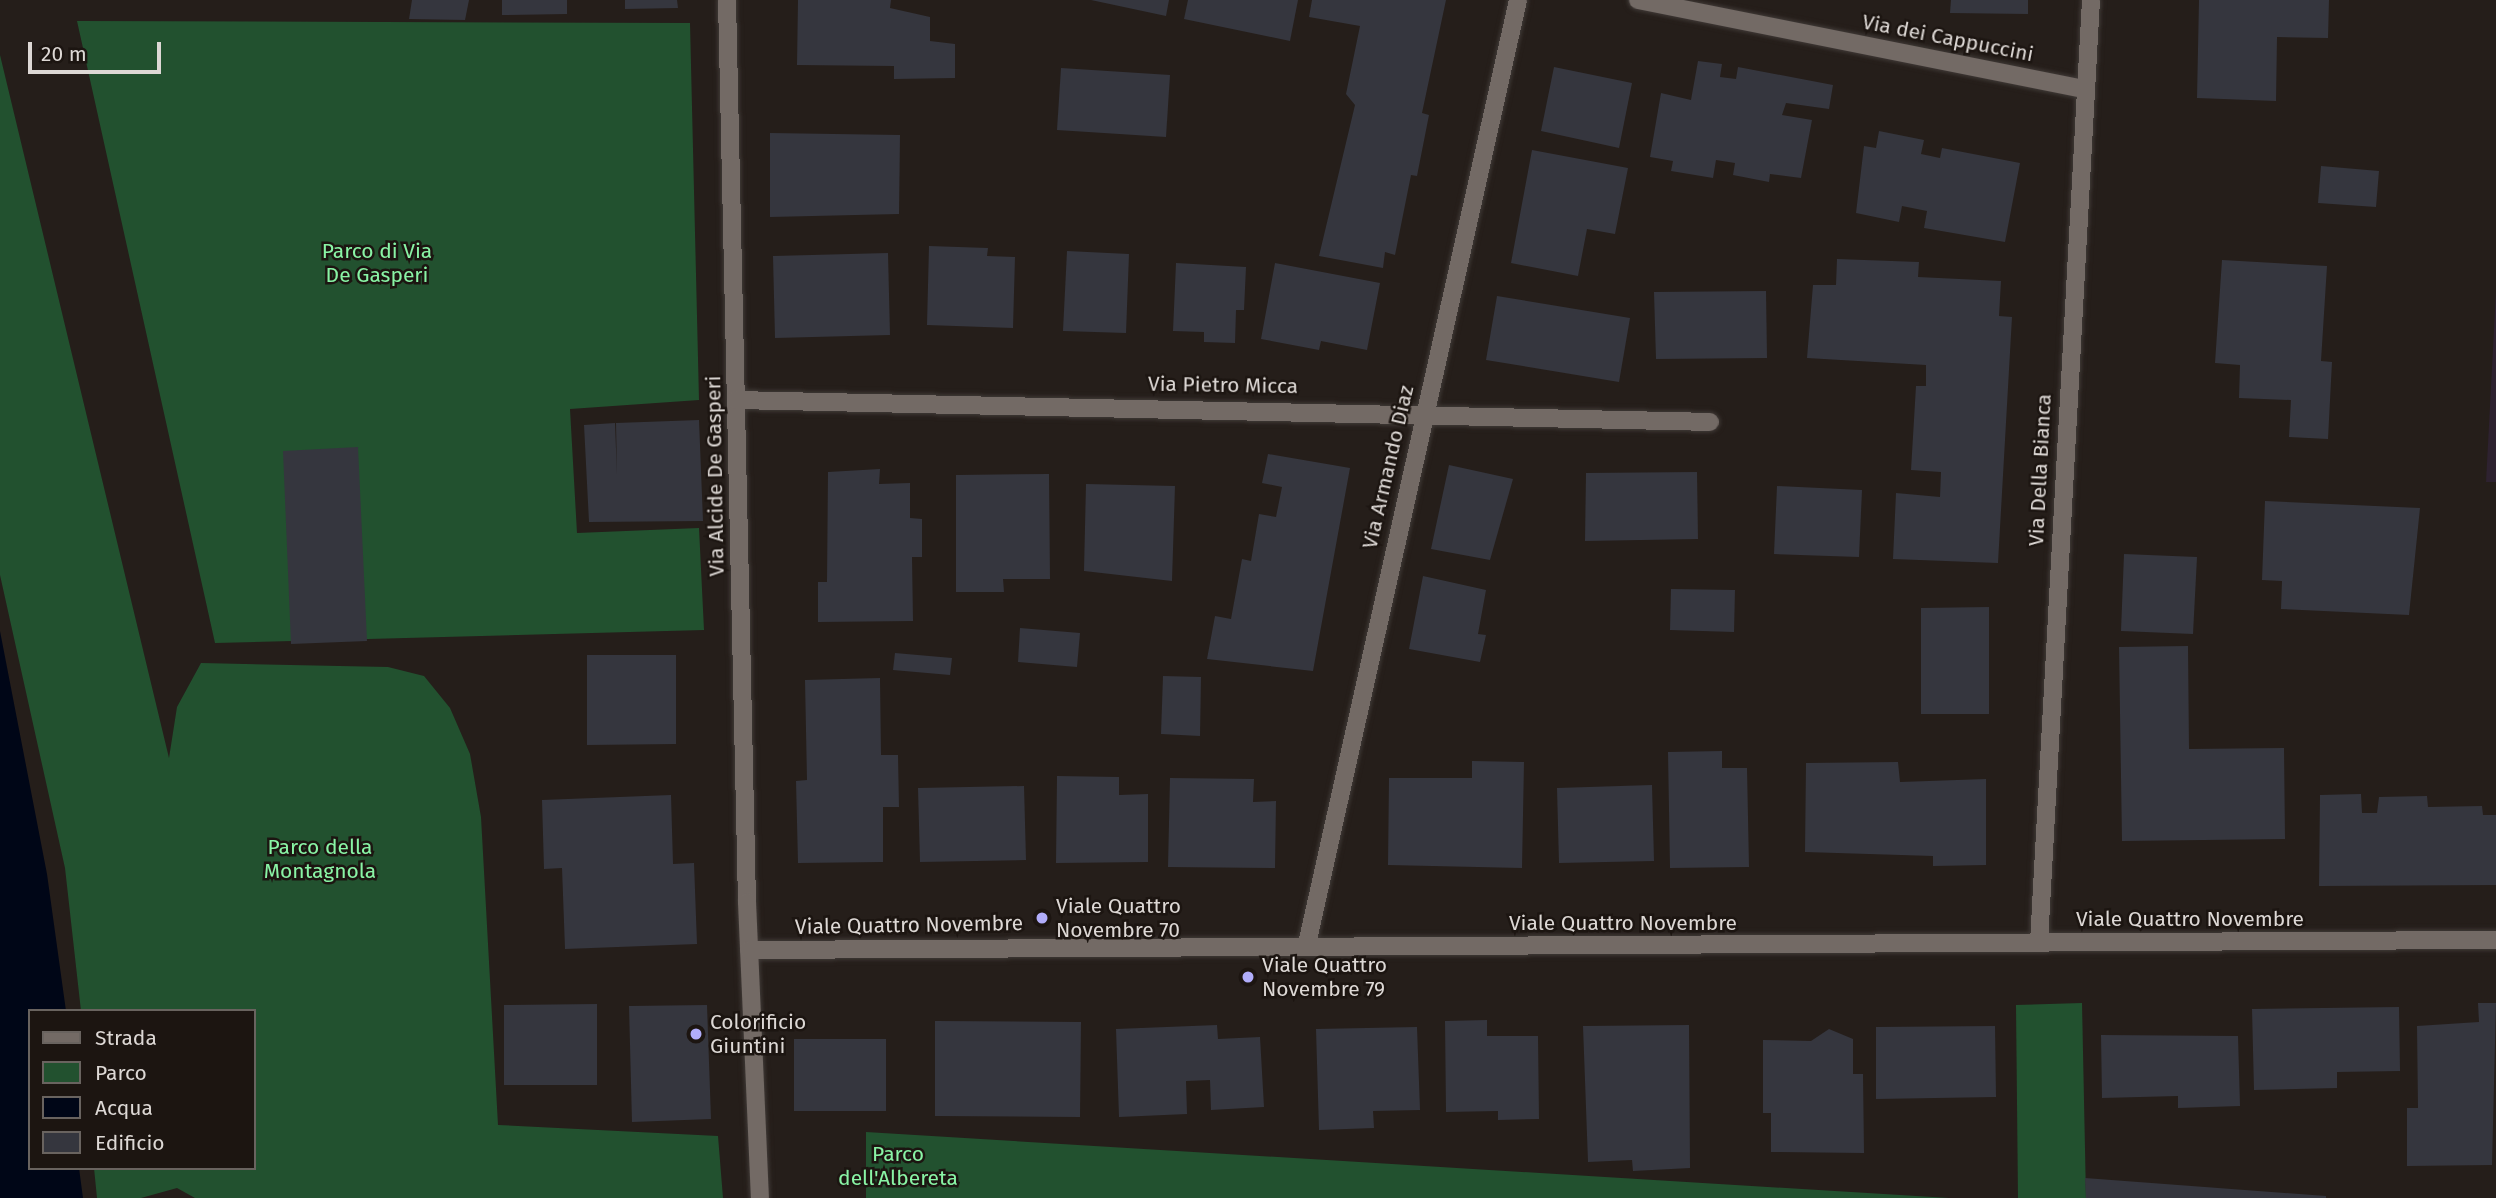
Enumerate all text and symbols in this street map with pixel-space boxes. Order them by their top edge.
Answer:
street label: Via dei Cappuccini [1860,9,2036,67]
scale bar [32,28,164,72]
text: 20 m [41,41,87,67]
park label: Parco di Via De Gasperi [322,238,432,288]
street label: Via Pietro Micca [1148,371,1298,399]
street label: Via Alcide De Gasperi [701,375,729,577]
street label: Via Armando Diaz [1357,383,1419,551]
street label: Via Della Bianca [2023,393,2057,547]
park label: Parco della Montagnola [264,834,376,884]
place label: Viale Quattro Novembre 70 [1056,893,1181,943]
street label: Viale Quattro Novembre [2076,906,2304,932]
street label: Viale Quattro Novembre [795,910,1023,940]
marker: Viale Quattro Novembre 70 [1034,910,1050,926]
street label: Viale Quattro Novembre [1509,910,1737,936]
place label: Viale Quattro Novembre 79 [1262,952,1387,1002]
marker: Viale Quattro Novembre 79 [1240,969,1256,985]
legend [28,1009,256,1170]
place label: Colorificio Giuntini [710,1009,806,1059]
text: Strada [95,1025,157,1051]
marker: Colorificio Giuntini [688,1026,704,1042]
text: Parco [95,1060,147,1086]
text: Acqua [95,1095,153,1121]
text: Edificio [95,1130,165,1156]
park label: Parco dell'Albereta [838,1141,958,1191]

